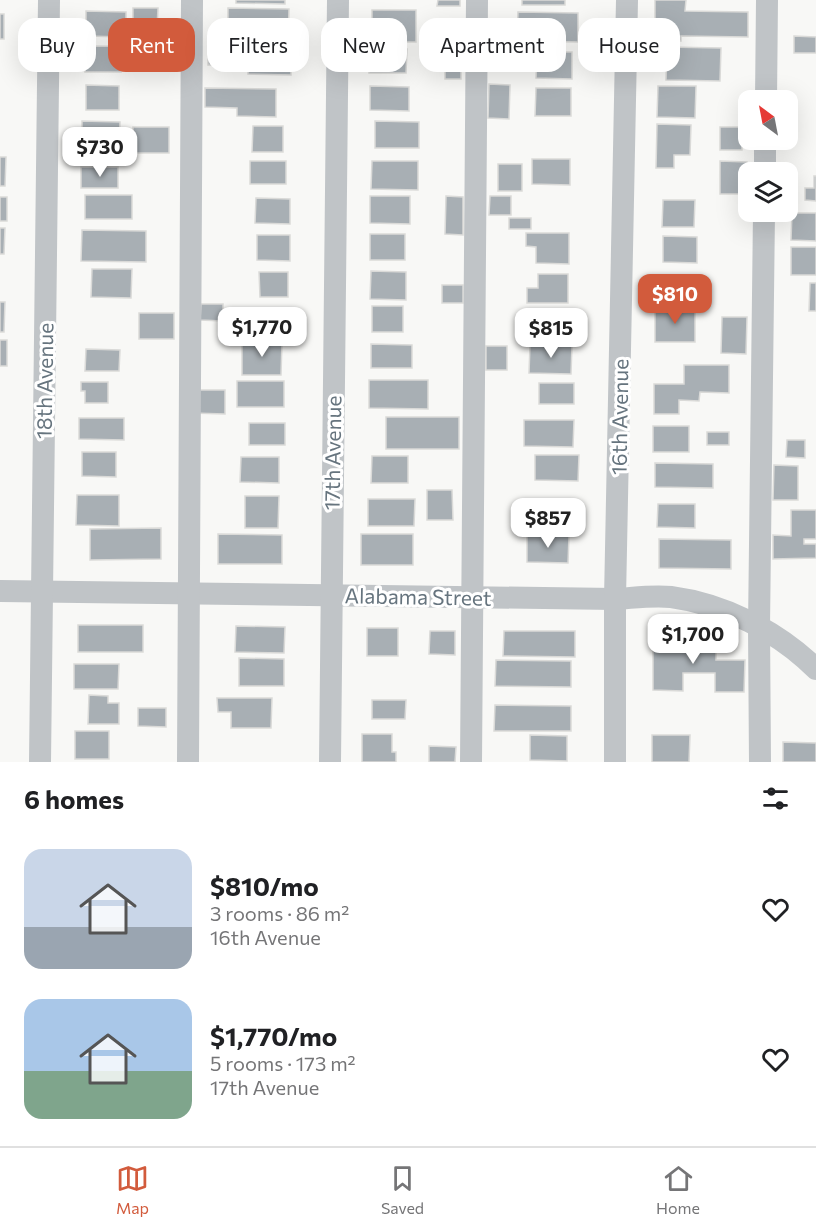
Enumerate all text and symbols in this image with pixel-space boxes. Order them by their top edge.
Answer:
chip: Buy [18,18,96,72]
chip: Rent [108,18,195,72]
chip: Filters [207,18,309,72]
chip: New [321,18,407,72]
chip: Apartment [419,18,566,72]
chip: House [578,18,680,72]
north arrow [738,90,798,150]
map controls [738,90,798,222]
pin: $730 [64,127,136,178]
text: $730 [76,134,124,158]
button: layers [738,162,798,222]
pin: $810 [639,274,711,325]
text: $810 [652,281,698,305]
pin: $1,770 [213,307,311,358]
pin: $815 [515,308,587,359]
text: $1,770 [232,314,292,338]
text: $815 [529,315,573,339]
street label: 18th Avenue [30,323,58,439]
street label: 16th Avenue [605,359,633,475]
street label: 17th Avenue [319,395,345,511]
pin: $857 [512,498,584,549]
text: $857 [525,505,571,529]
street label: Alabama Street [344,582,492,610]
pin: $1,700 [644,614,742,665]
text: $1,700 [662,621,724,645]
icon: filters [759,782,792,815]
text: 6 homes [24,783,124,814]
text: $810/mo [210,870,319,901]
icon: home [72,873,144,945]
icon: heart [759,893,792,926]
text: 3 rooms · 86 m² [210,901,349,925]
text: 16th Avenue [210,925,321,949]
text: $1,770/mo [210,1020,337,1051]
icon: home [72,1023,144,1095]
icon: heart [759,1043,792,1076]
text: 5 rooms · 173 m² [210,1051,356,1075]
text: 17th Avenue [210,1075,319,1099]
tab: Map [116,1162,149,1217]
tab: Saved [381,1162,424,1217]
tab: Home [656,1162,700,1217]

